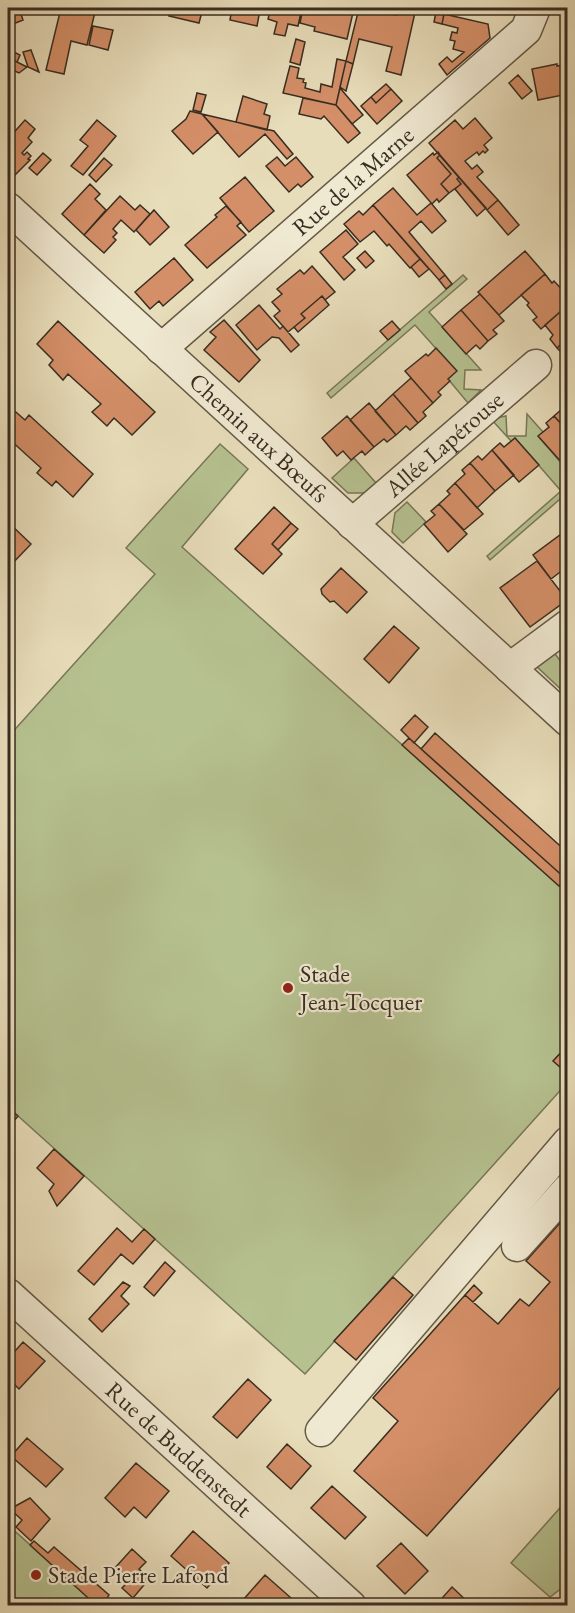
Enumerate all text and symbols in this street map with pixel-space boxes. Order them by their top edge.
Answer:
street label: Rue de la Marne [286,119,420,242]
street label: Chemin aux Bœufs [183,366,335,509]
street label: Allée Lapérouse [378,384,510,504]
place label: Stade Jean-Tocquer [298,958,422,1017]
marker: Stade Jean-Tocquer [281,981,295,995]
street label: Rue de Buddenstedt [99,1374,259,1524]
place label: Stade Pierre Lafond [48,1559,229,1590]
marker: Stade Pierre Lafond [29,1568,43,1582]

